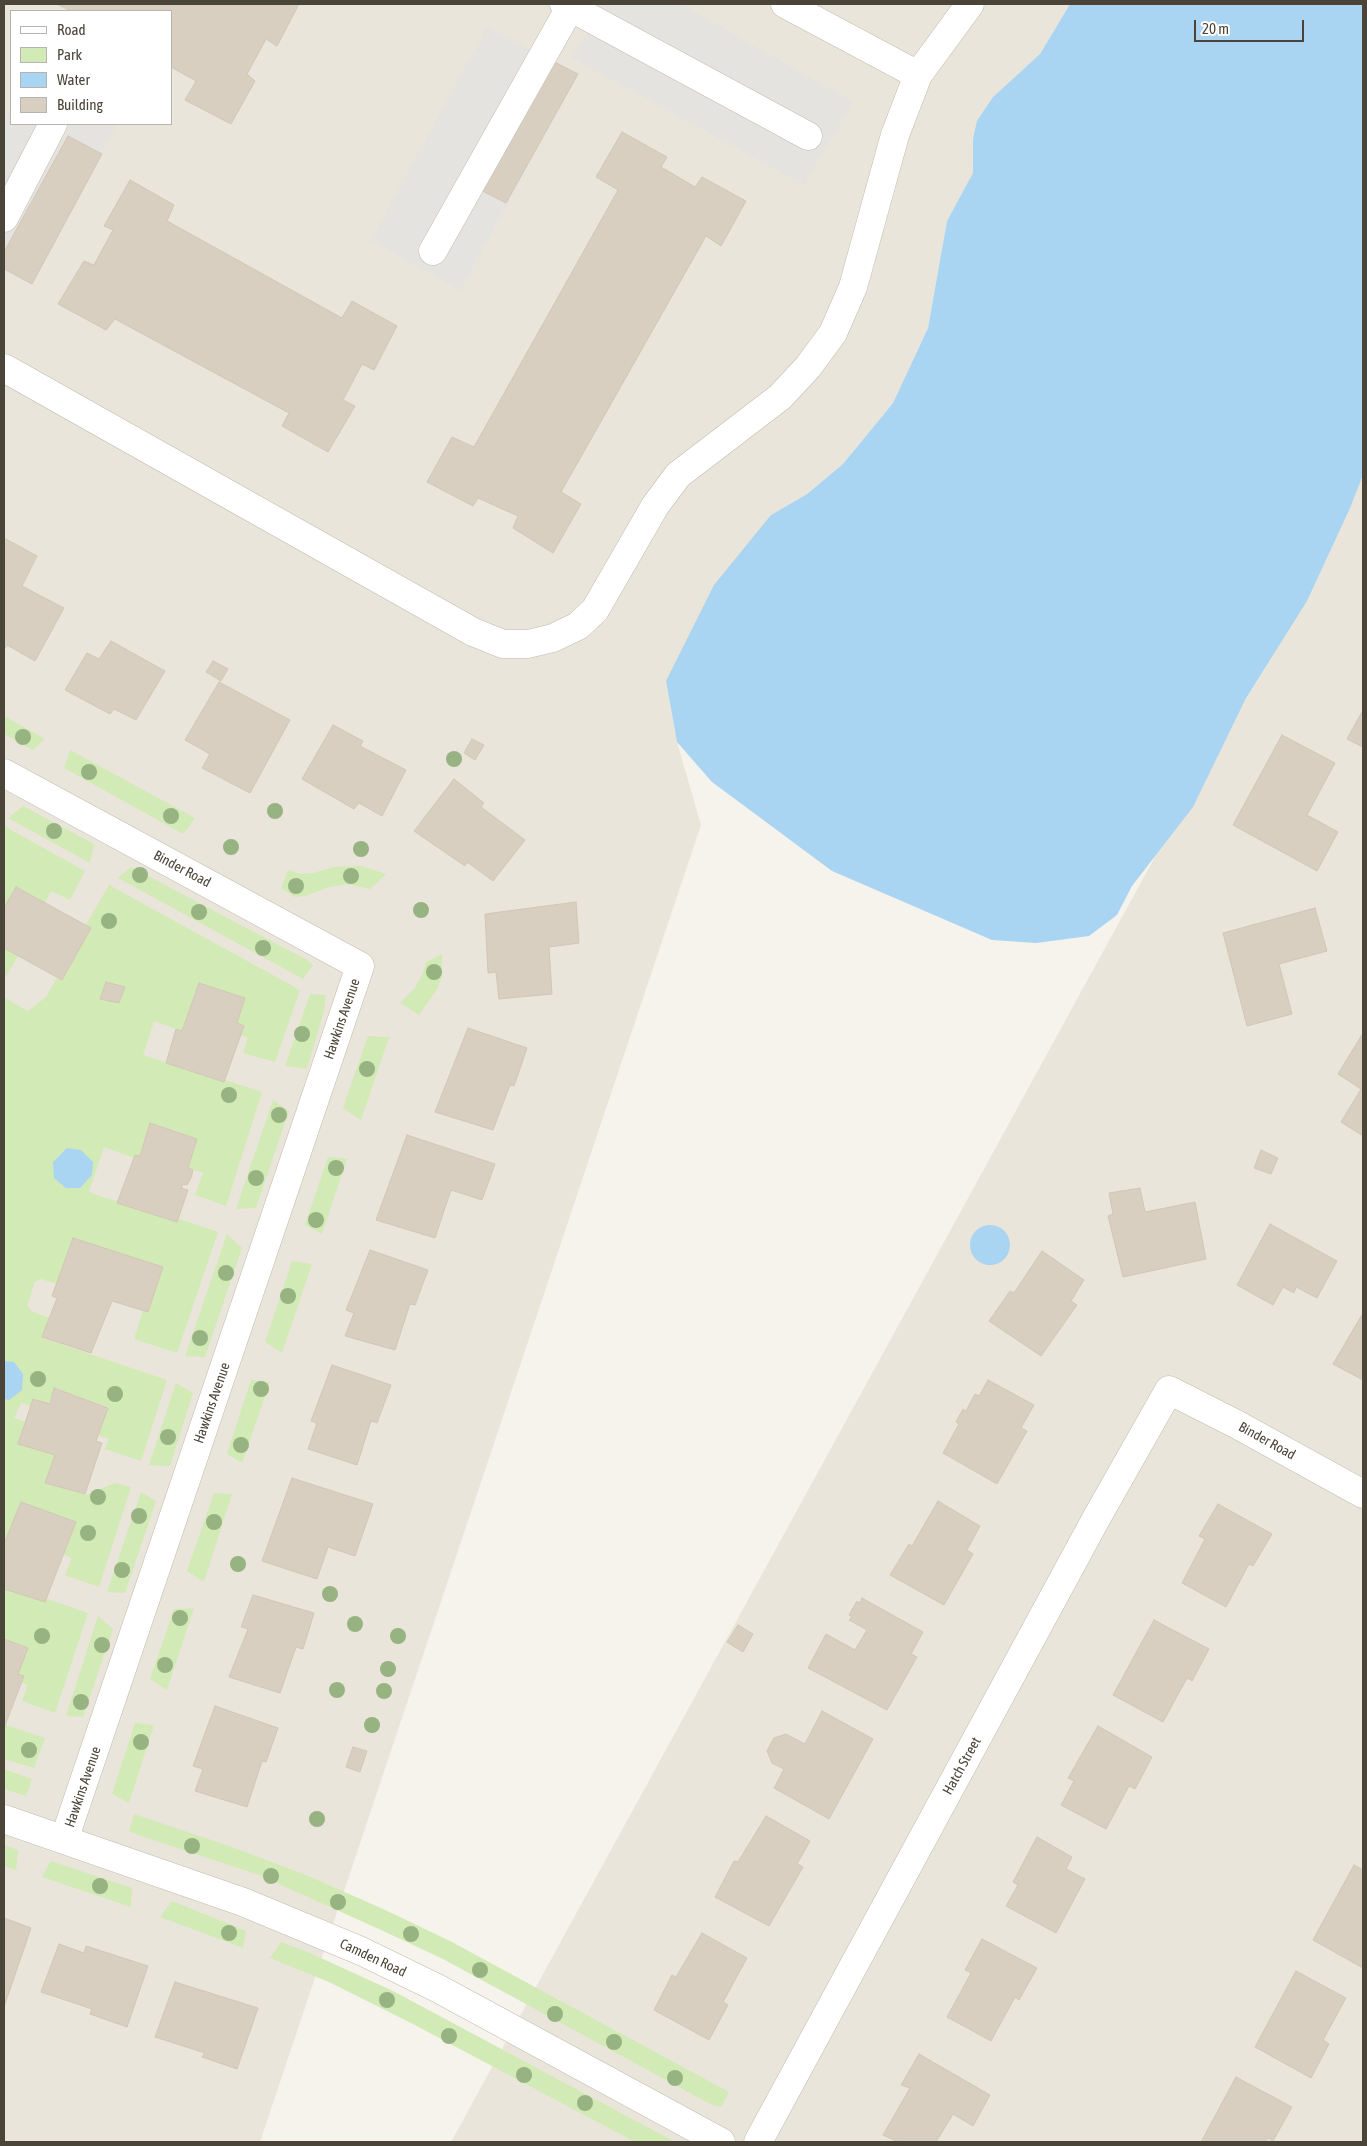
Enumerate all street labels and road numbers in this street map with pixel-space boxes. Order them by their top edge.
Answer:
street label: Binder Road [151,847,213,891]
street label: Hawkins Avenue [320,976,364,1062]
street label: Hawkins Avenue [190,1360,234,1446]
street label: Binder Road [1236,1419,1298,1463]
street label: Hatch Street [939,1734,985,1798]
street label: Hawkins Avenue [61,1744,105,1830]
street label: Camden Road [337,1935,409,1981]

